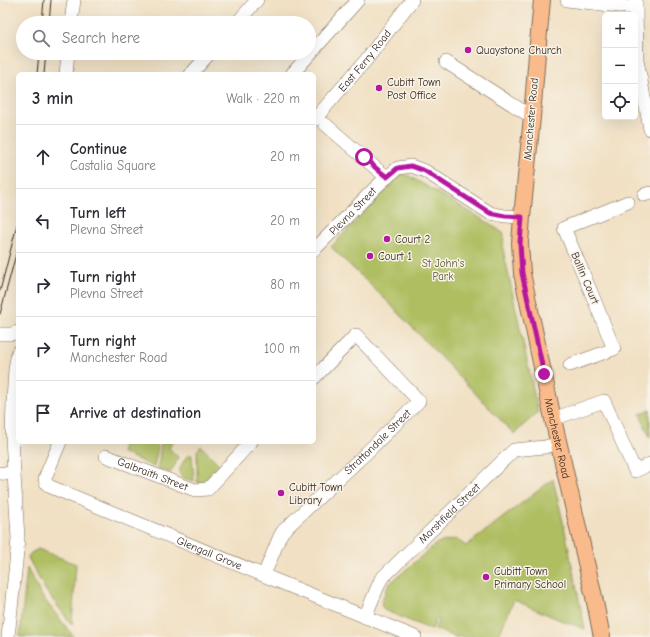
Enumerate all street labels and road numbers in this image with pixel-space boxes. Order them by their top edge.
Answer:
street label: East Ferry Road [335,27,394,94]
street label: Manchester Road [521,77,541,161]
street label: Plevna Street [326,184,379,237]
street label: Ballin Court [568,250,602,307]
street label: Manchester Road [542,397,573,480]
street label: Strattondale Street [341,406,414,477]
street label: Galbraith Street [116,454,191,494]
street label: Marshfield Street [416,480,483,546]
street label: Glengall Grove [175,533,244,572]

